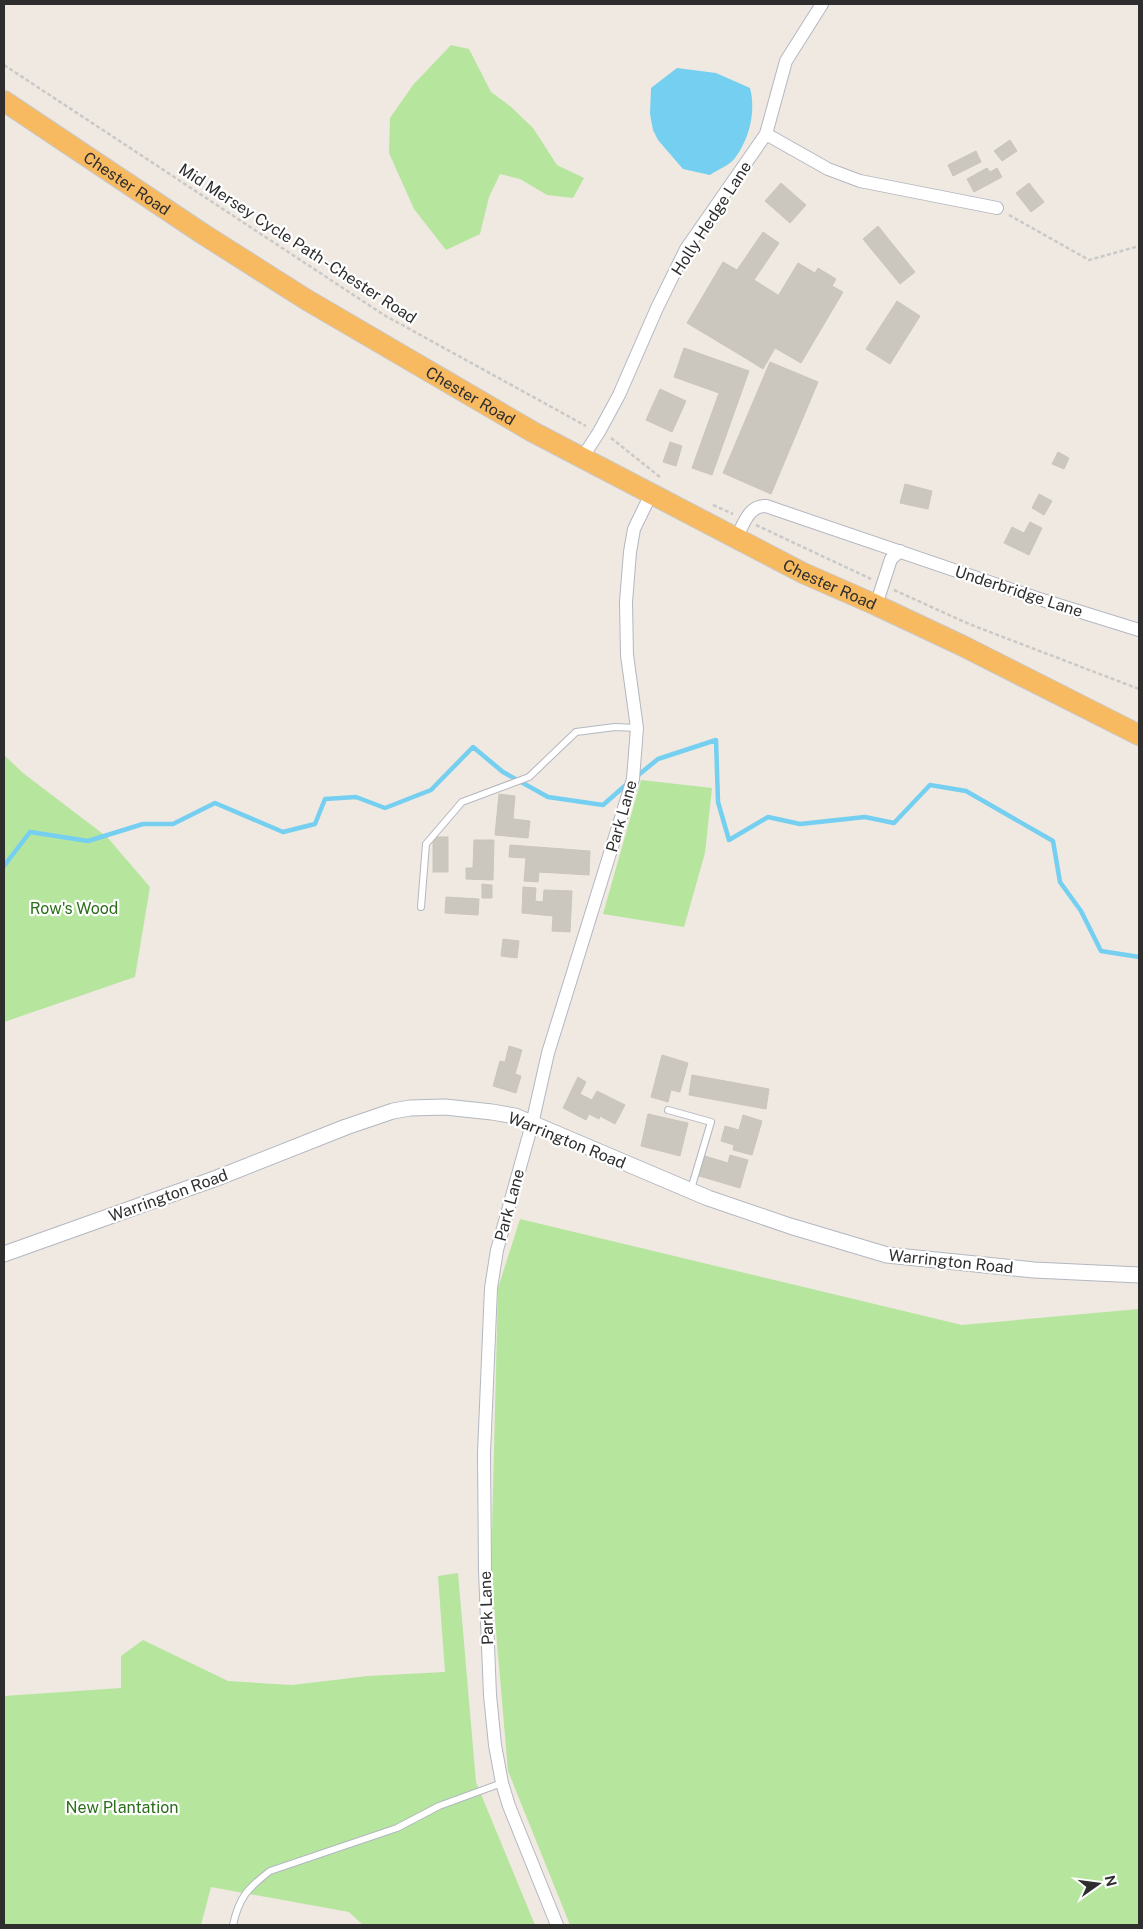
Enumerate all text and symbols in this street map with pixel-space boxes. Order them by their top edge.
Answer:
street label: Chester Road [80,148,174,219]
street label: Holly Hedge Lane [667,158,755,279]
street label: Mid Mersey Cycle Path - Chester Road [175,159,420,327]
street label: Chester Road [422,362,518,430]
street label: Chester Road [780,555,879,614]
street label: Underbridge Lane [953,562,1085,621]
street label: Park Lane [602,778,641,854]
park label: Row's Wood [30,899,118,918]
street label: Warrington Road [505,1108,628,1173]
street label: Warrington Road [106,1165,230,1226]
street label: Park Lane [491,1167,528,1243]
street label: Warrington Road [888,1245,1014,1277]
street label: Park Lane [476,1571,497,1645]
park label: New Plantation [65,1798,179,1817]
north arrow [1073,1859,1123,1909]
text: N [1102,1874,1120,1888]

